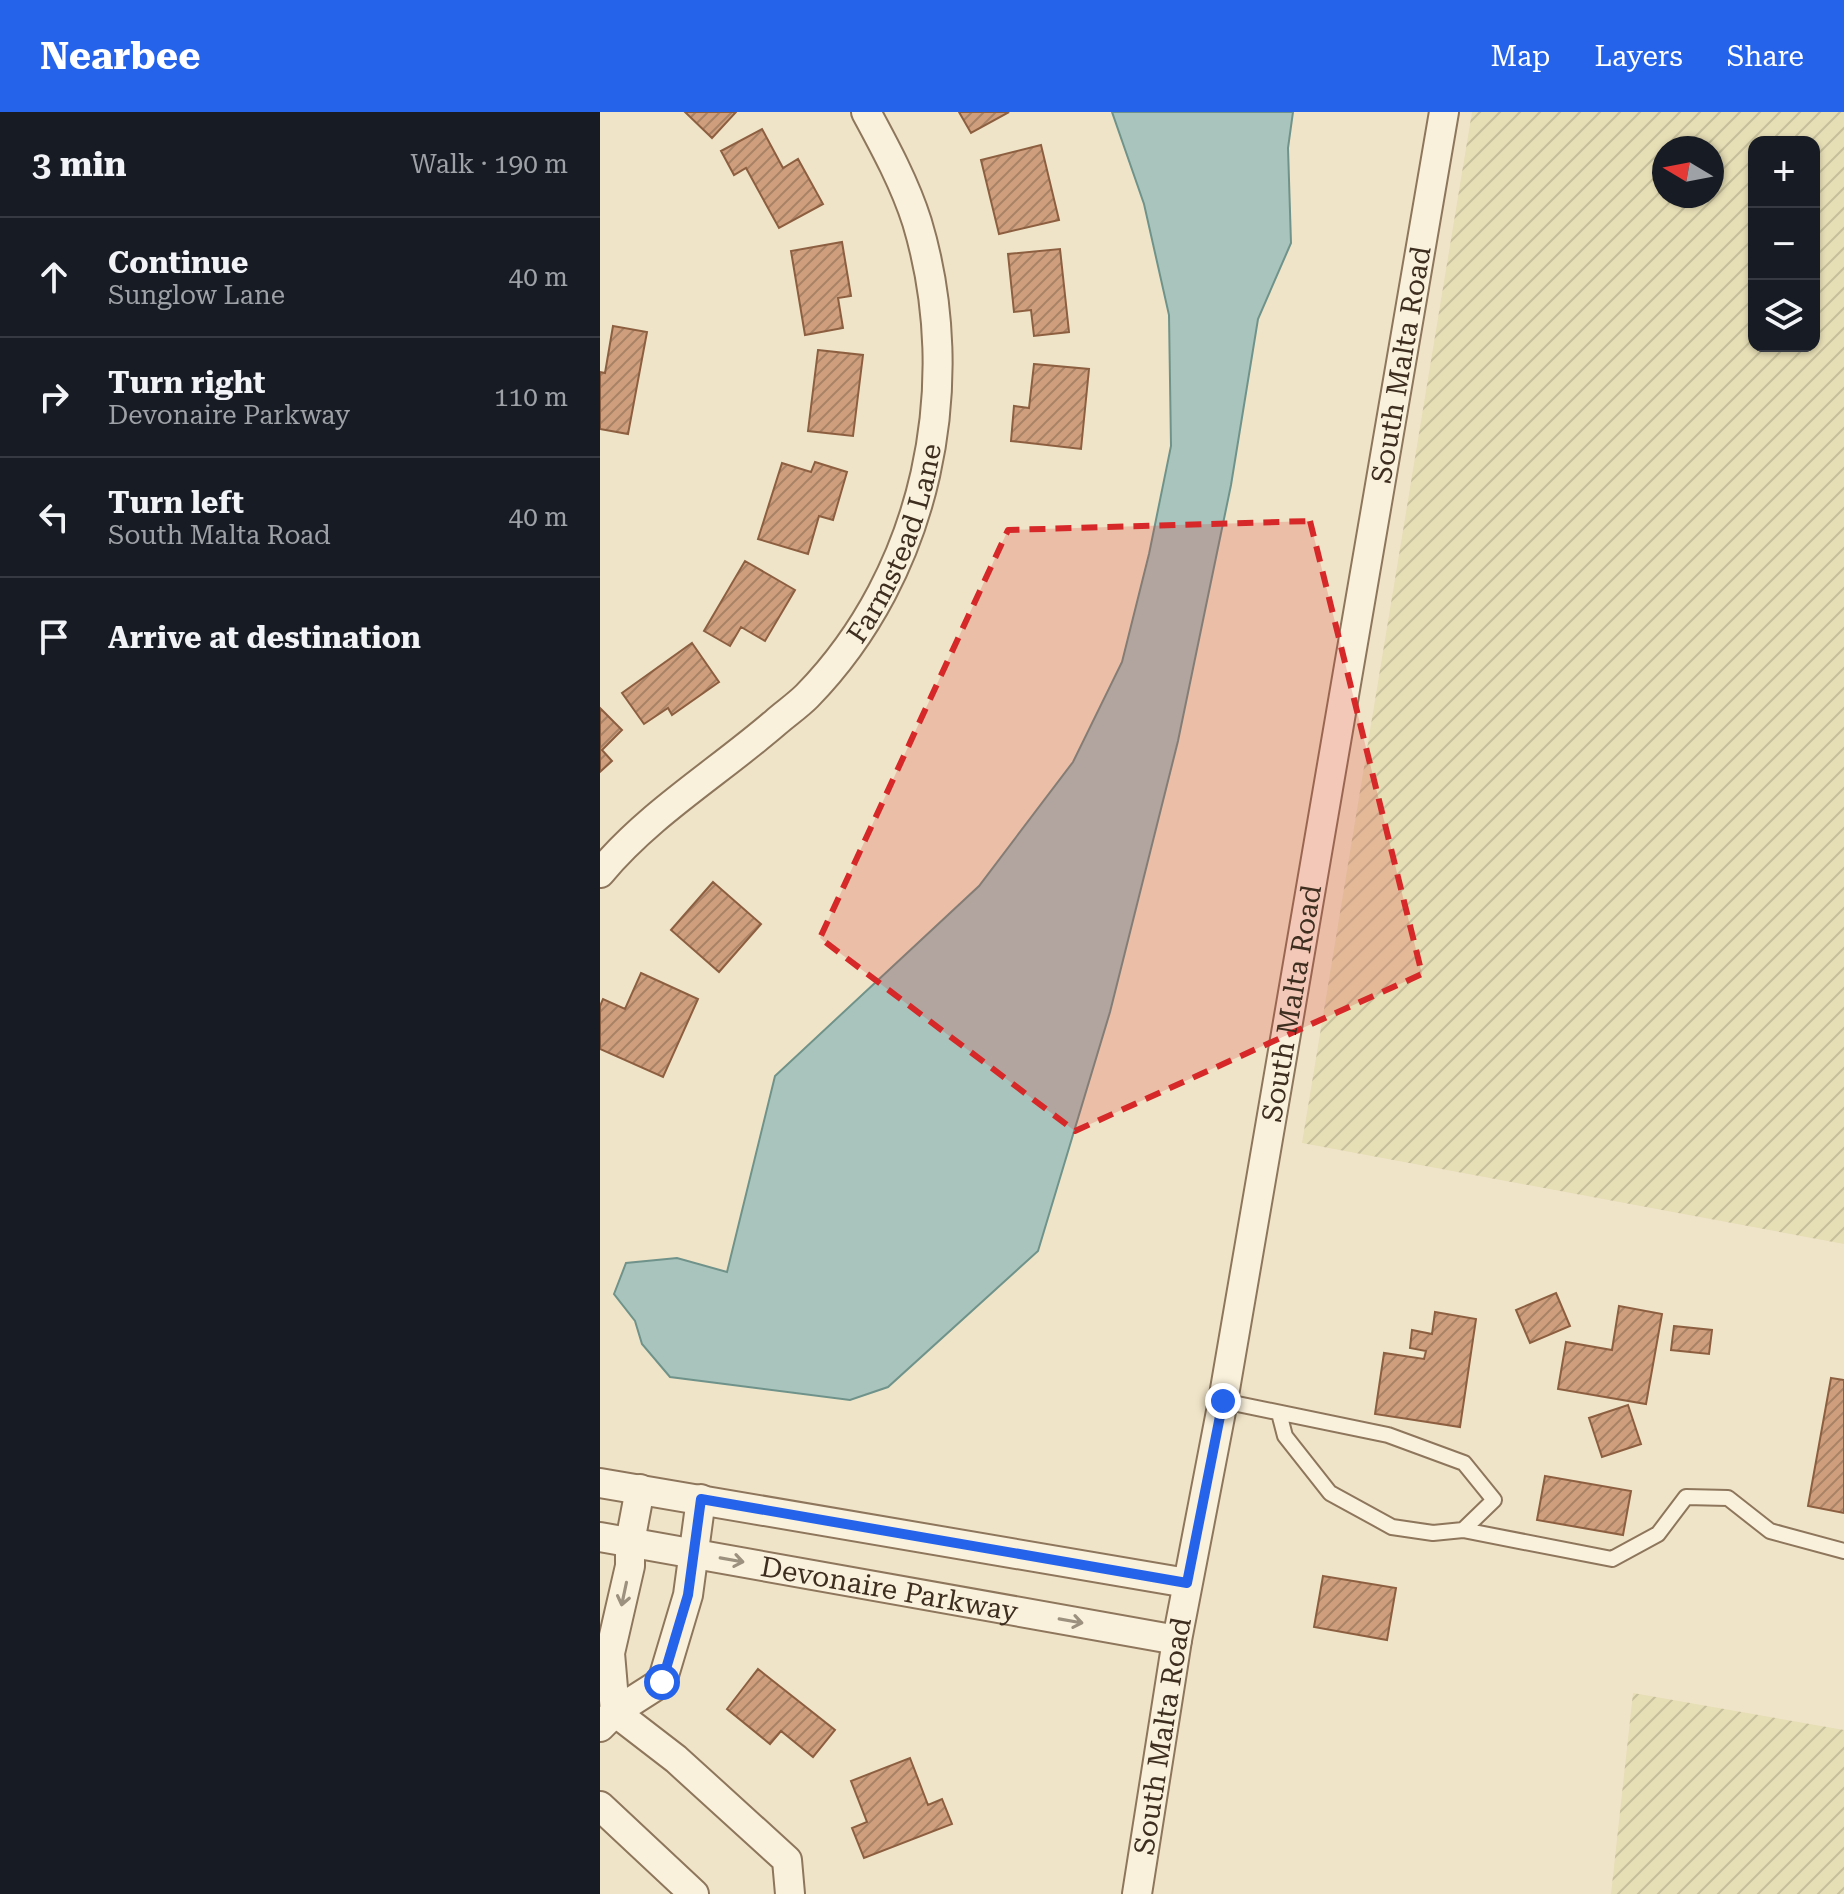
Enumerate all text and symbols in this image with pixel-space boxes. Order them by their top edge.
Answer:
text: Nearbee [40,34,201,78]
text: Map [1491,40,1550,73]
text: Layers [1594,40,1683,73]
text: Share [1727,40,1804,73]
north arrow [1652,136,1724,208]
map controls [1748,136,1820,352]
button: + [1748,136,1820,208]
text: 3 min [32,144,127,184]
text: Walk · 190 m [410,149,568,179]
button: − [1748,208,1820,280]
street label: South Malta Road [1364,244,1437,486]
text: Continue [108,245,248,280]
icon: ahead [32,255,76,299]
text: 40 m [509,262,568,292]
text: Sunglow Lane [108,280,285,310]
button: layers [1748,280,1820,352]
text: Turn right [108,365,265,400]
icon: right [32,375,76,419]
text: 110 m [494,382,568,412]
text: Devonaire Parkway [108,400,350,430]
street label: Farmstead Lane [840,441,948,649]
text: Turn left [108,485,244,520]
icon: left [32,495,76,539]
text: 40 m [509,502,568,532]
text: South Malta Road [108,520,331,550]
icon: arrive [32,615,76,659]
text: Arrive at destination [108,620,421,655]
street label: South Malta Road [1255,882,1328,1124]
route end [1205,1383,1241,1419]
street label: Devonaire Parkway [758,1549,1021,1628]
one-way arrow [719,1553,744,1568]
one-way arrow [616,1580,631,1606]
one-way arrow [1057,1614,1083,1629]
street label: South Malta Road [1127,1614,1198,1857]
route start [644,1664,680,1700]

